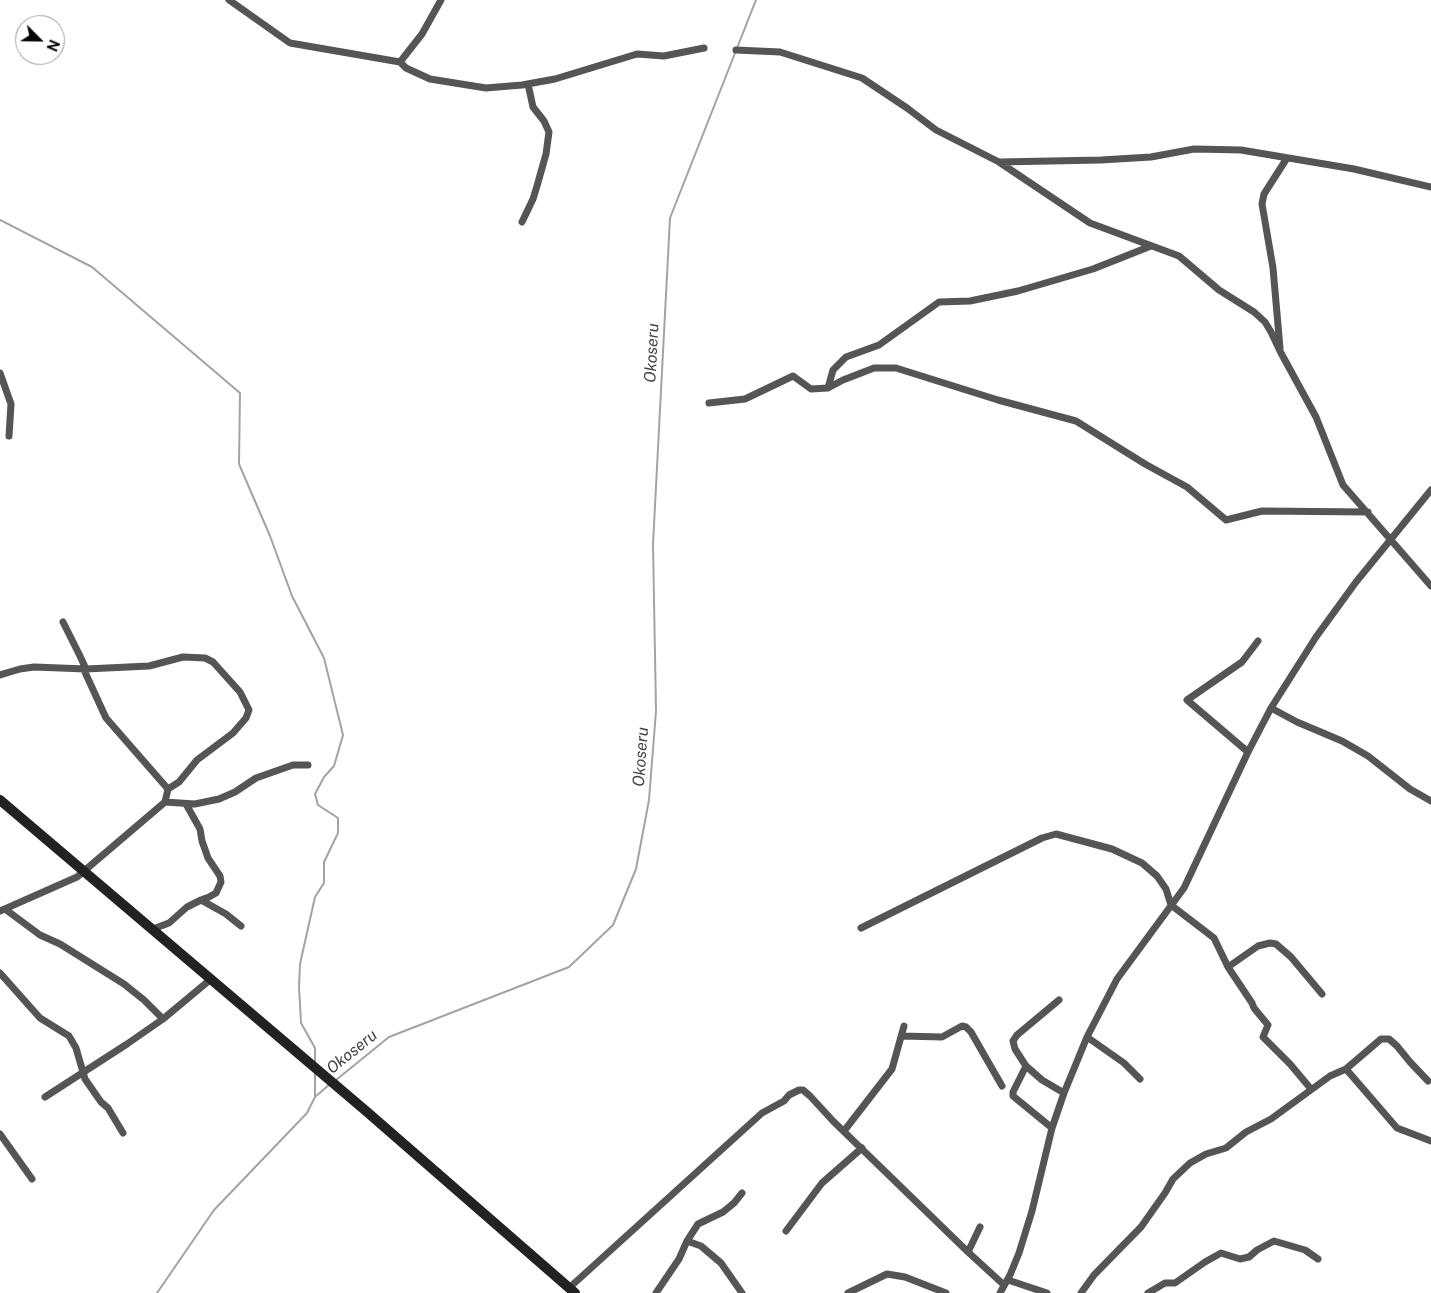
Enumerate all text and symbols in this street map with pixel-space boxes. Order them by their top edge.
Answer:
north arrow [15,15,65,65]
text: N [43,37,62,54]
water label: Okoseru [641,323,663,383]
water label: Okoseru [629,727,653,787]
water label: Okoseru [323,1026,381,1078]

